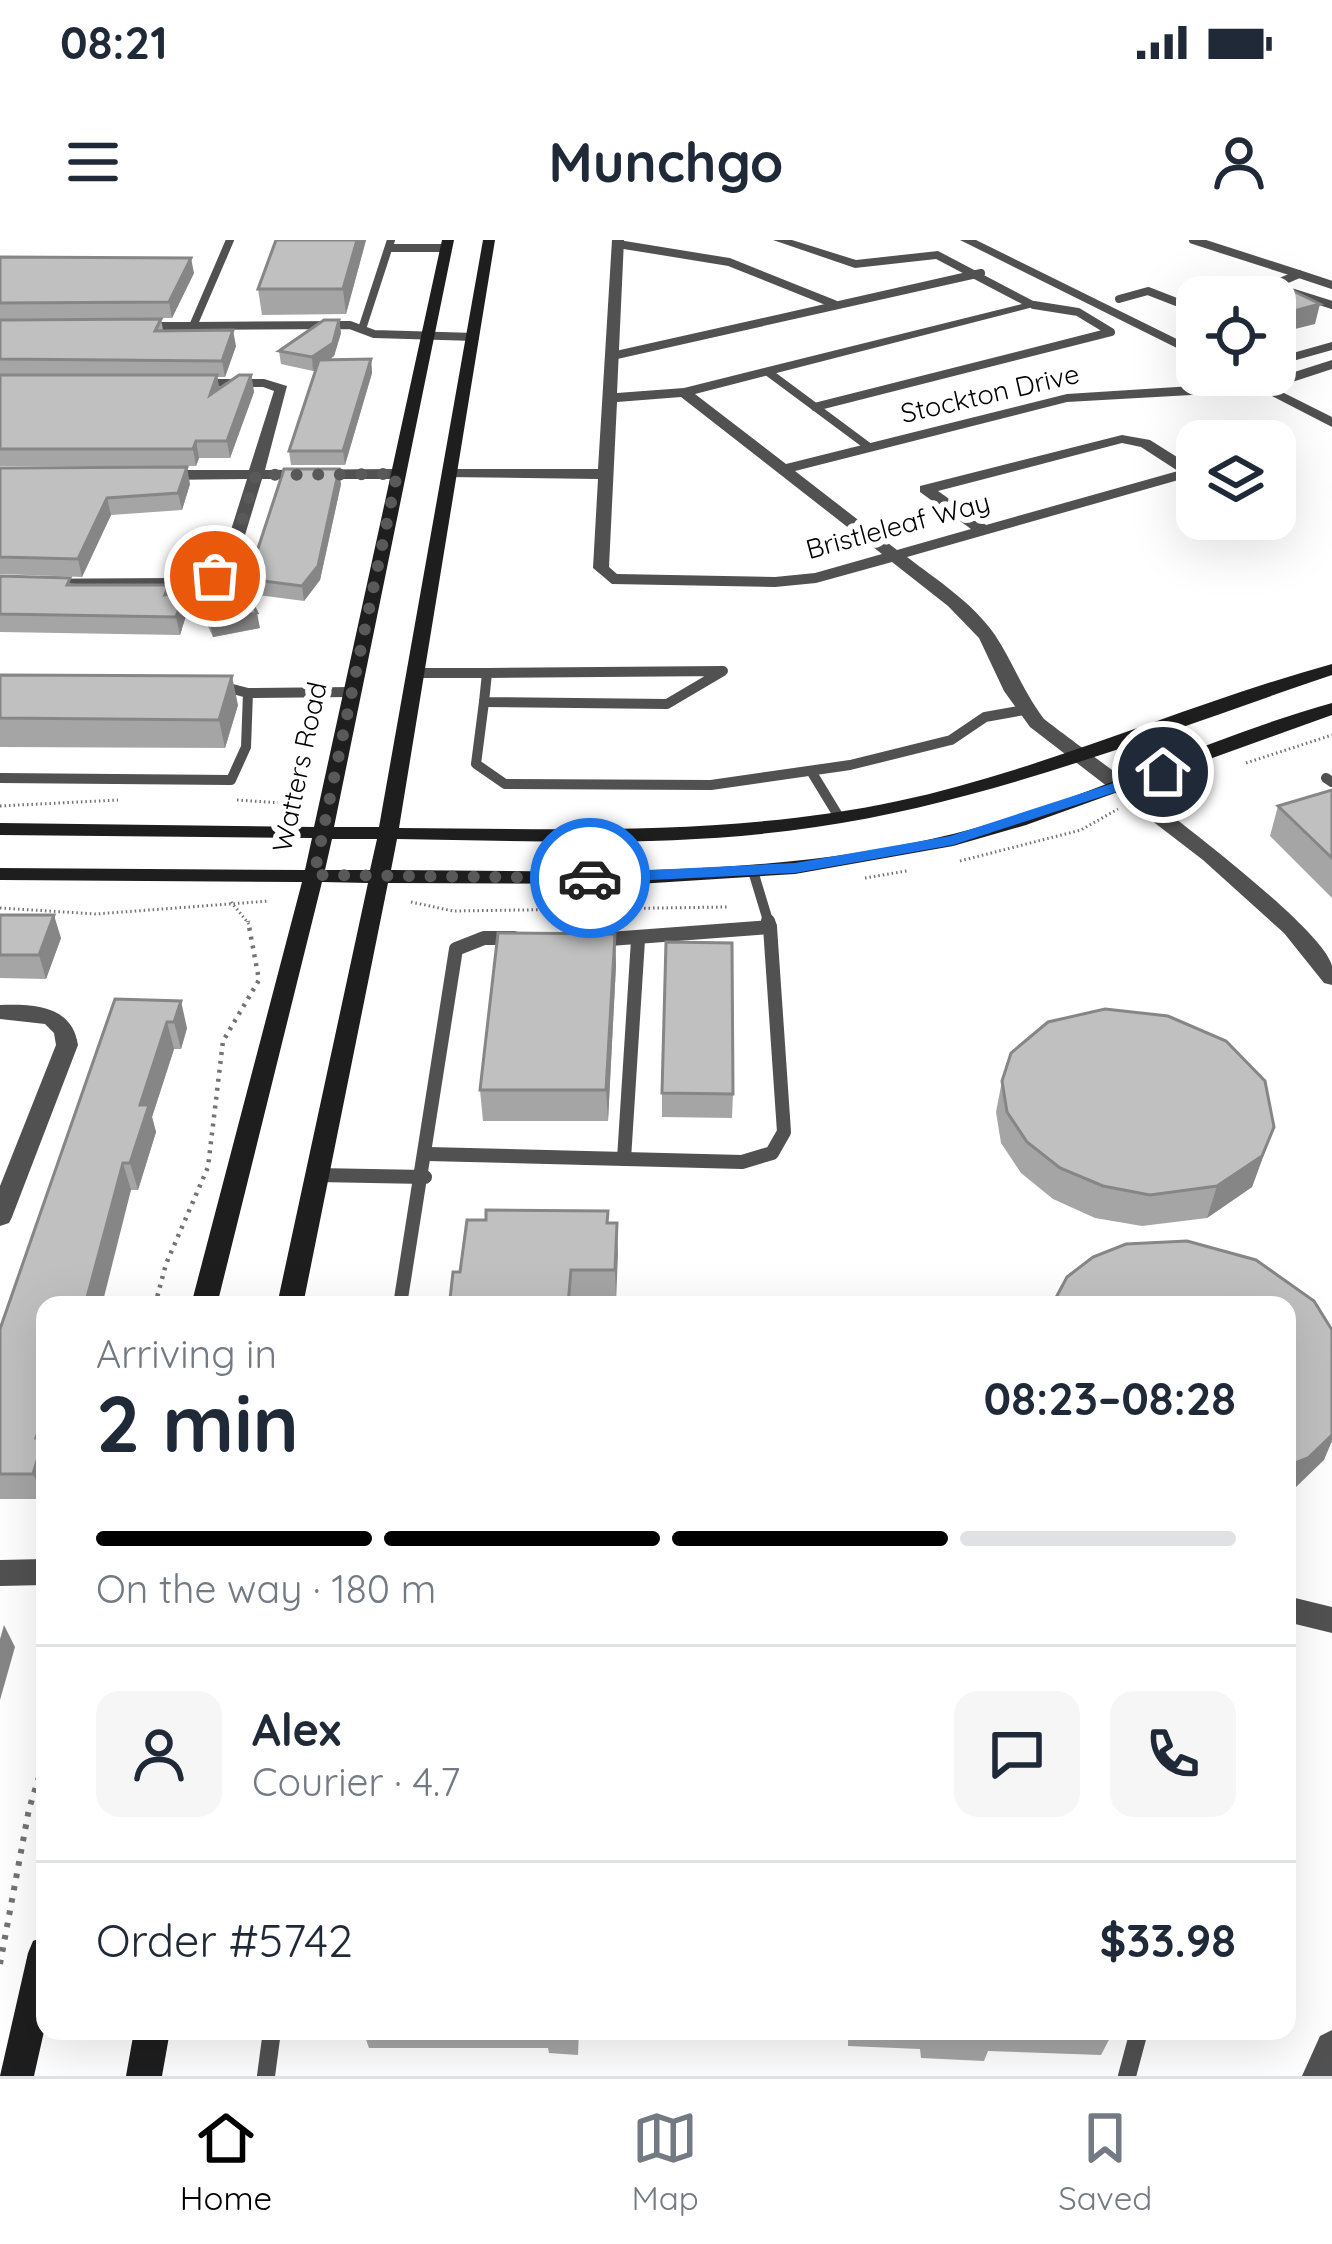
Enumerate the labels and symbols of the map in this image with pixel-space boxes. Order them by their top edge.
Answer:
street label: Stockton Drive [897,356,1082,430]
street label: Bristleleaf Way [802,484,993,566]
pin [164,525,266,627]
street label: Watters Road [264,679,334,855]
pin [1112,721,1214,823]
courier [530,818,650,938]

